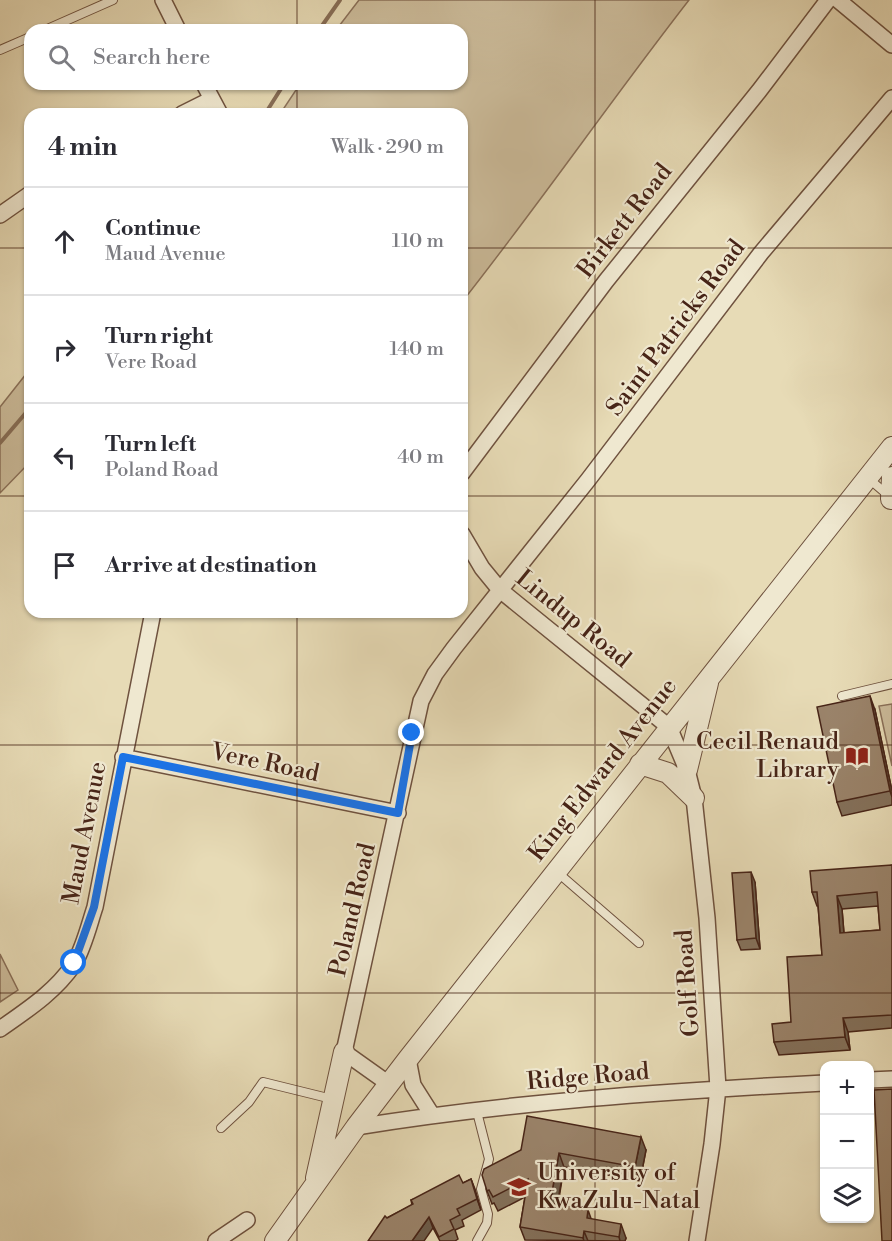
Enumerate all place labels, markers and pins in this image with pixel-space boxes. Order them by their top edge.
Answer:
place label: Cecil Renaud Library [696,727,839,785]
library icon: Cecil Renaud Library [844,743,870,769]
place label: University of KwaZulu-Natal [537,1158,700,1216]
school or university icon: University of KwaZulu-Natal [506,1174,532,1200]

